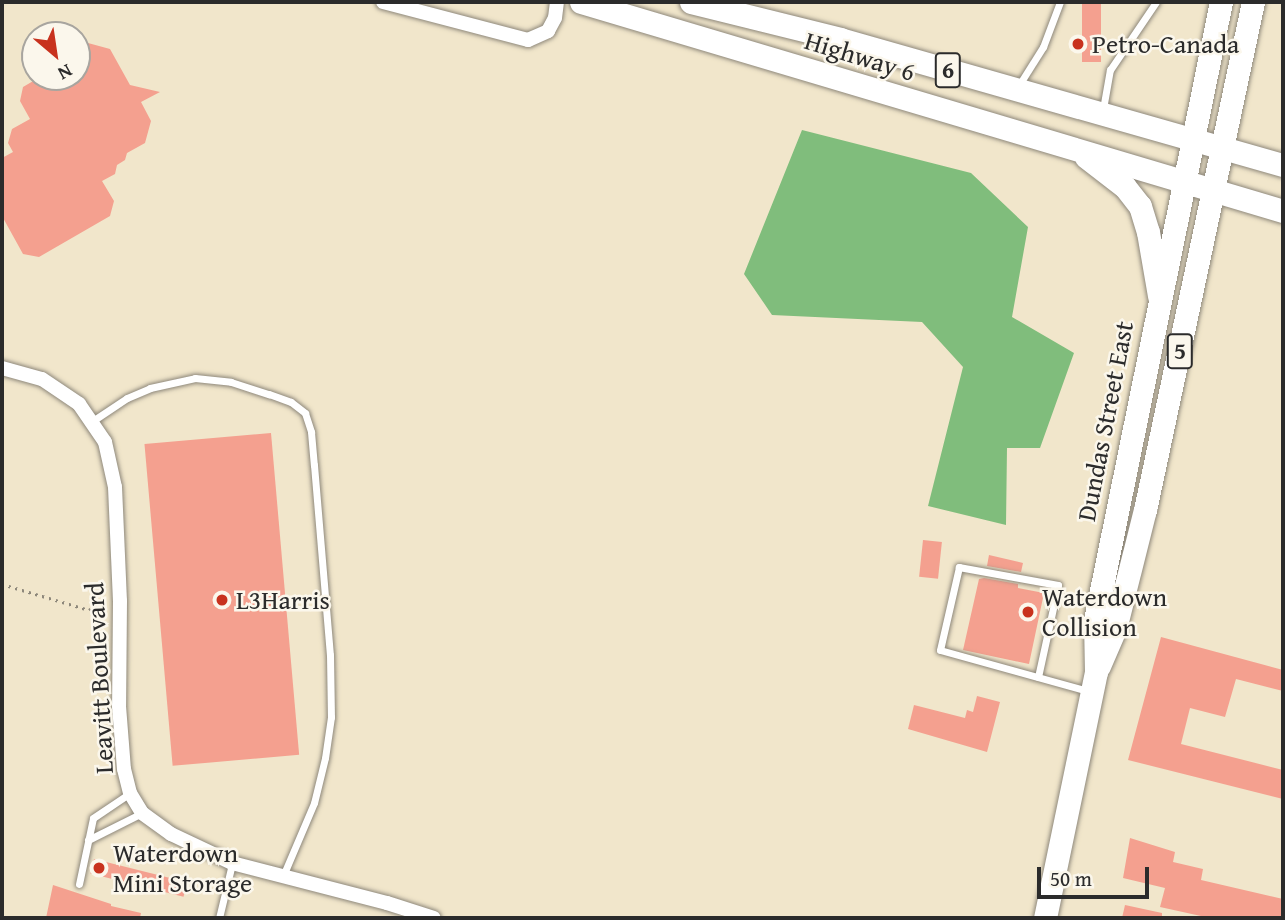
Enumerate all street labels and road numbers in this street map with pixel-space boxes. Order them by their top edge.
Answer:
street label: Highway 6 [801,24,919,88]
road number: 6 [934,50,962,90]
street label: Dundas Street East [1070,318,1140,524]
road number: 5 [1166,330,1194,372]
street label: Leavitt Boulevard [78,581,120,775]

